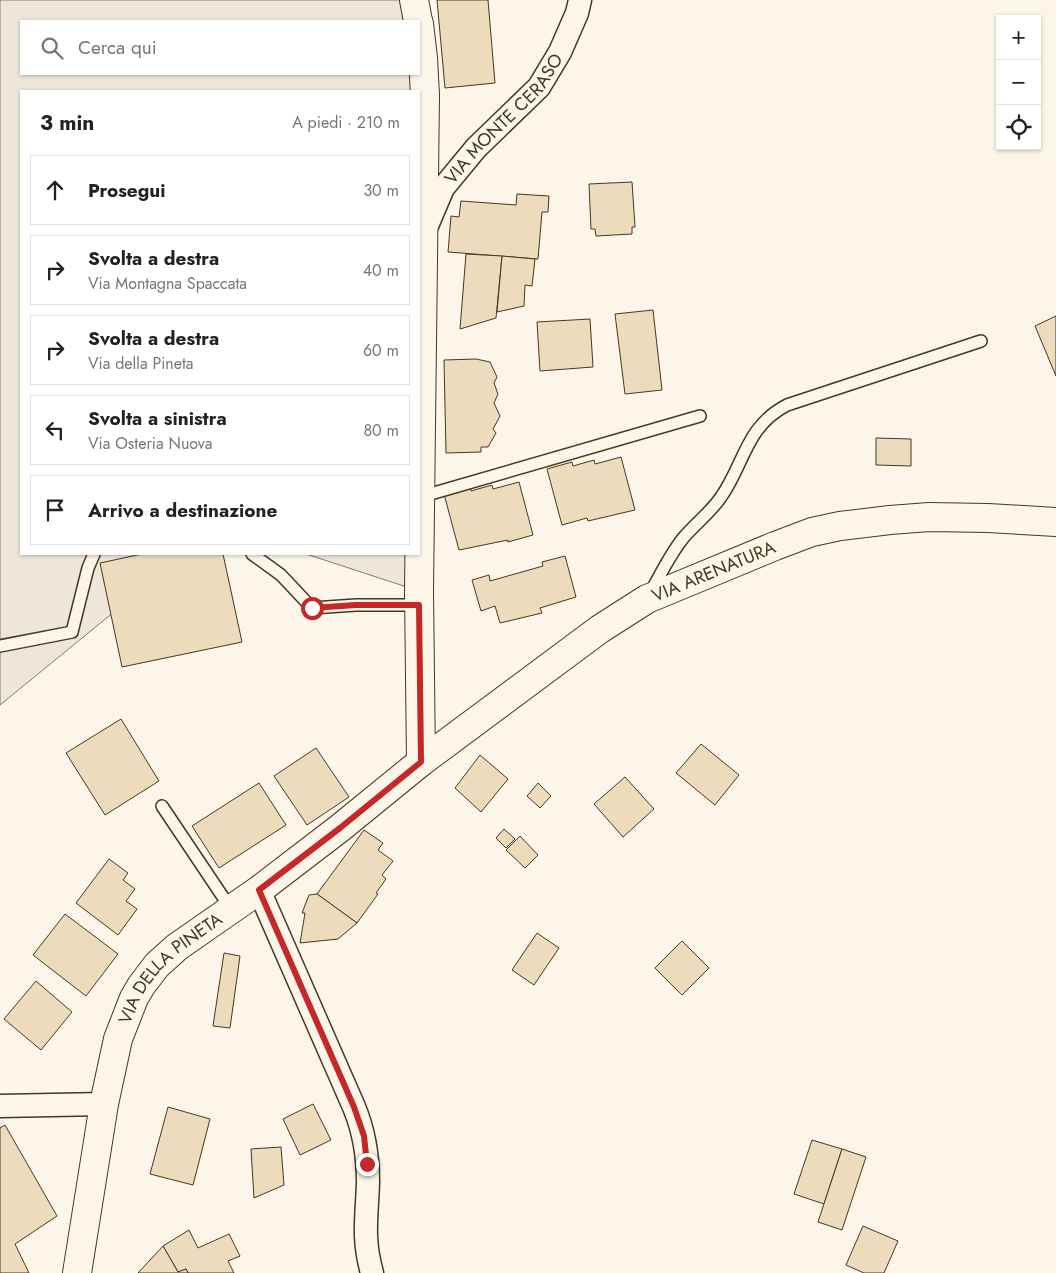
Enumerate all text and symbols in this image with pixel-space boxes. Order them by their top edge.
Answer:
map controls [996,15,1041,150]
button: + [996,15,1041,60]
search box [20,20,420,75]
icon: search [38,34,66,62]
text: Cerca qui [78,34,157,61]
street label: VIA MONTE CERASO [438,48,569,190]
button: − [996,60,1041,105]
button: locate [996,105,1041,150]
text: 3 min [40,108,94,138]
text: A piedi · 210 m [292,111,400,134]
icon: ahead [41,176,69,204]
text: Prosegui [88,177,166,204]
text: 30 m [363,179,399,202]
text: Svolta a destra [88,245,219,272]
icon: right [41,256,69,284]
text: 40 m [363,259,399,282]
text: Via Montagna Spaccata [88,272,247,295]
text: Svolta a destra [88,325,219,352]
icon: right [41,336,69,364]
text: 60 m [363,339,399,362]
text: Via della Pineta [88,352,194,375]
text: Svolta a sinistra [88,405,227,432]
icon: left [41,416,69,444]
text: 80 m [363,419,399,442]
text: Via Osteria Nuova [88,432,213,455]
icon: arrive [41,496,69,524]
text: Arrivo a destinazione [88,497,277,524]
street label: VIA ARENATURA [648,534,779,609]
route start [301,597,324,620]
street label: VIA DELLA PINETA [112,906,228,1028]
route end [356,1153,379,1176]

